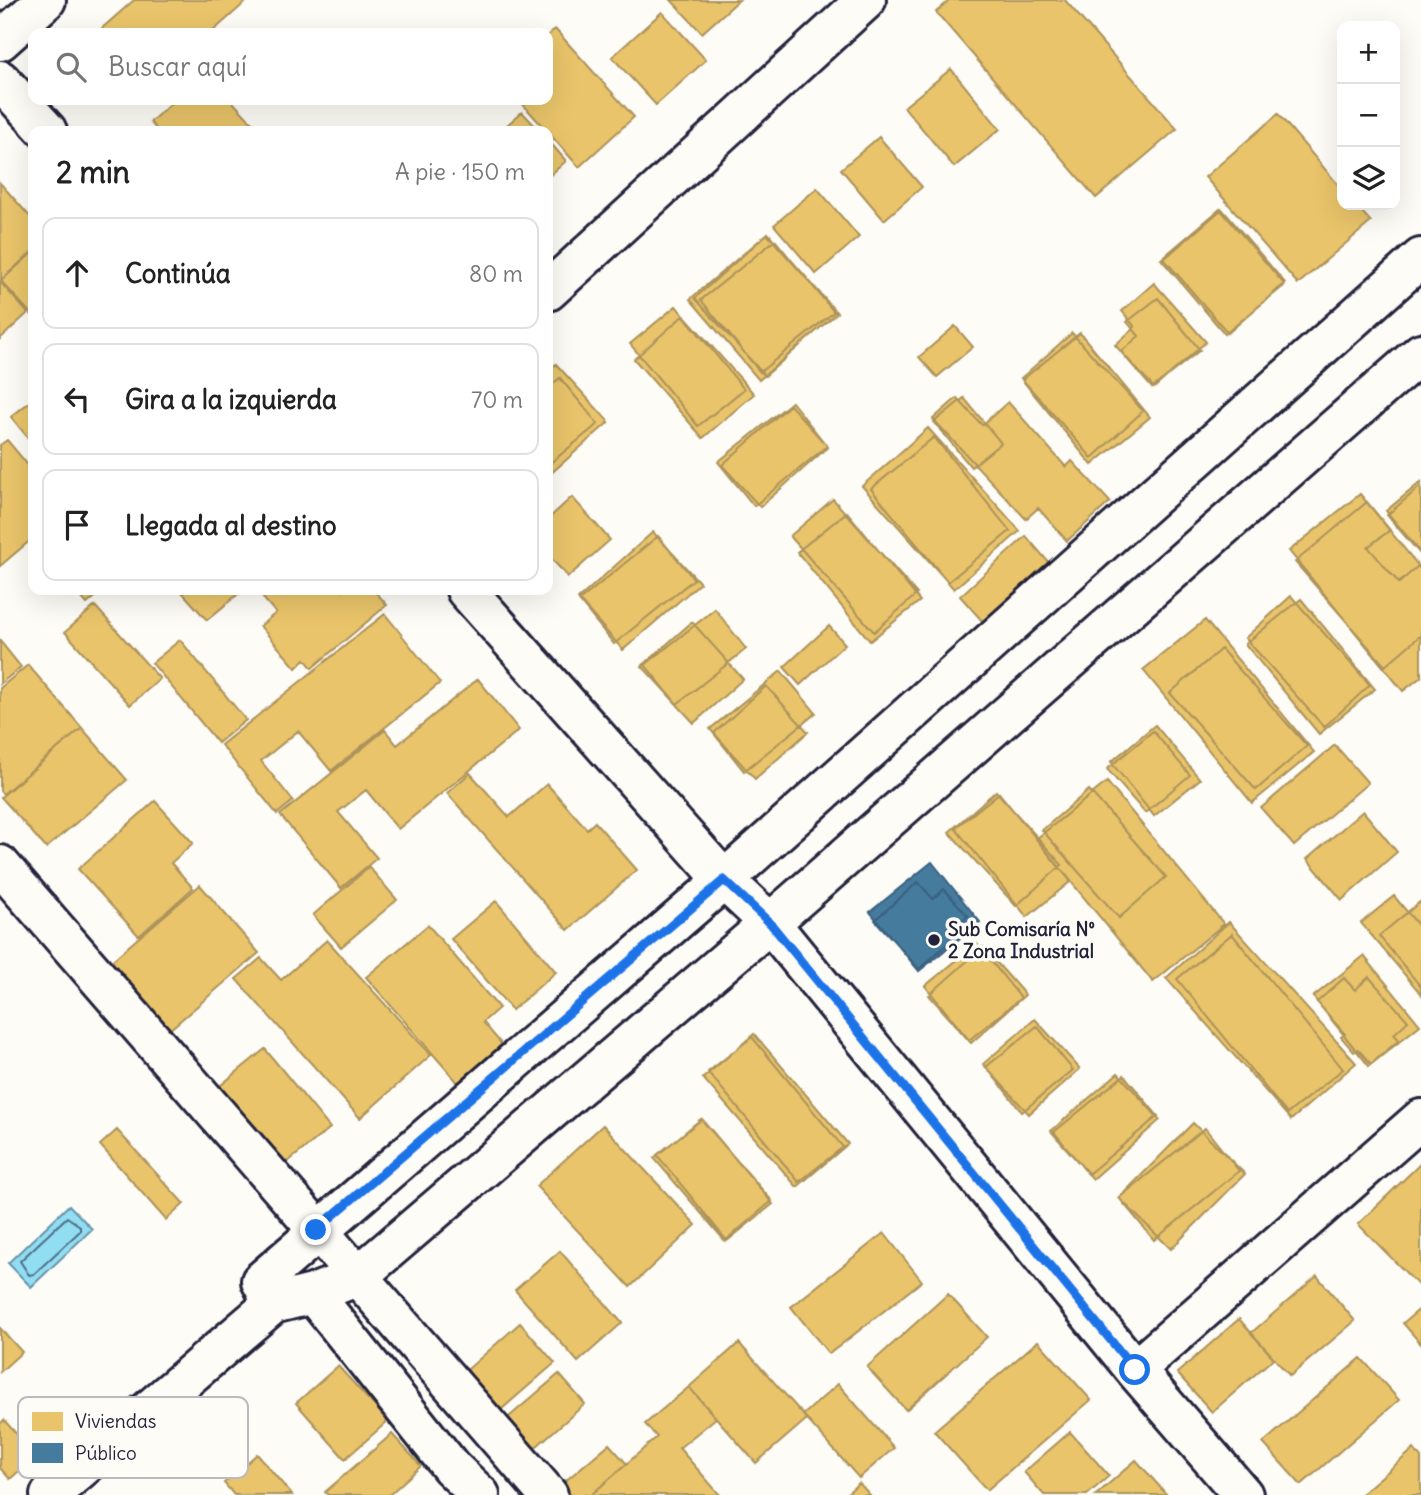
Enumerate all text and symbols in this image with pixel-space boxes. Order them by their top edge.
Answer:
map controls [1337,21,1400,210]
button: + [1337,21,1400,84]
search box [28,28,553,105]
icon: search [52,48,90,86]
text: Buscar aquí [108,50,247,83]
button: − [1337,84,1400,147]
button: layers [1337,147,1400,210]
text: 2 min [56,153,130,191]
text: A pie · 150 m [395,157,525,186]
icon: ahead [58,254,96,292]
text: Continúa [125,257,231,290]
text: 80 m [469,259,523,288]
icon: left [58,380,96,418]
text: Gira a la izquierda [125,383,337,416]
text: 70 m [471,385,523,414]
icon: arrive [58,506,96,544]
text: Llegada al destino [125,509,337,542]
place label: Sub Comisaría N° 2 Zona Industrial [948,917,1095,963]
marker: Sub Comisaría N° 2 Zona Industrial [926,932,942,948]
route end [300,1214,331,1245]
route start [1119,1354,1150,1385]
legend [18,1397,248,1478]
text: Viviendas [75,1409,157,1433]
text: Público [75,1441,137,1465]

